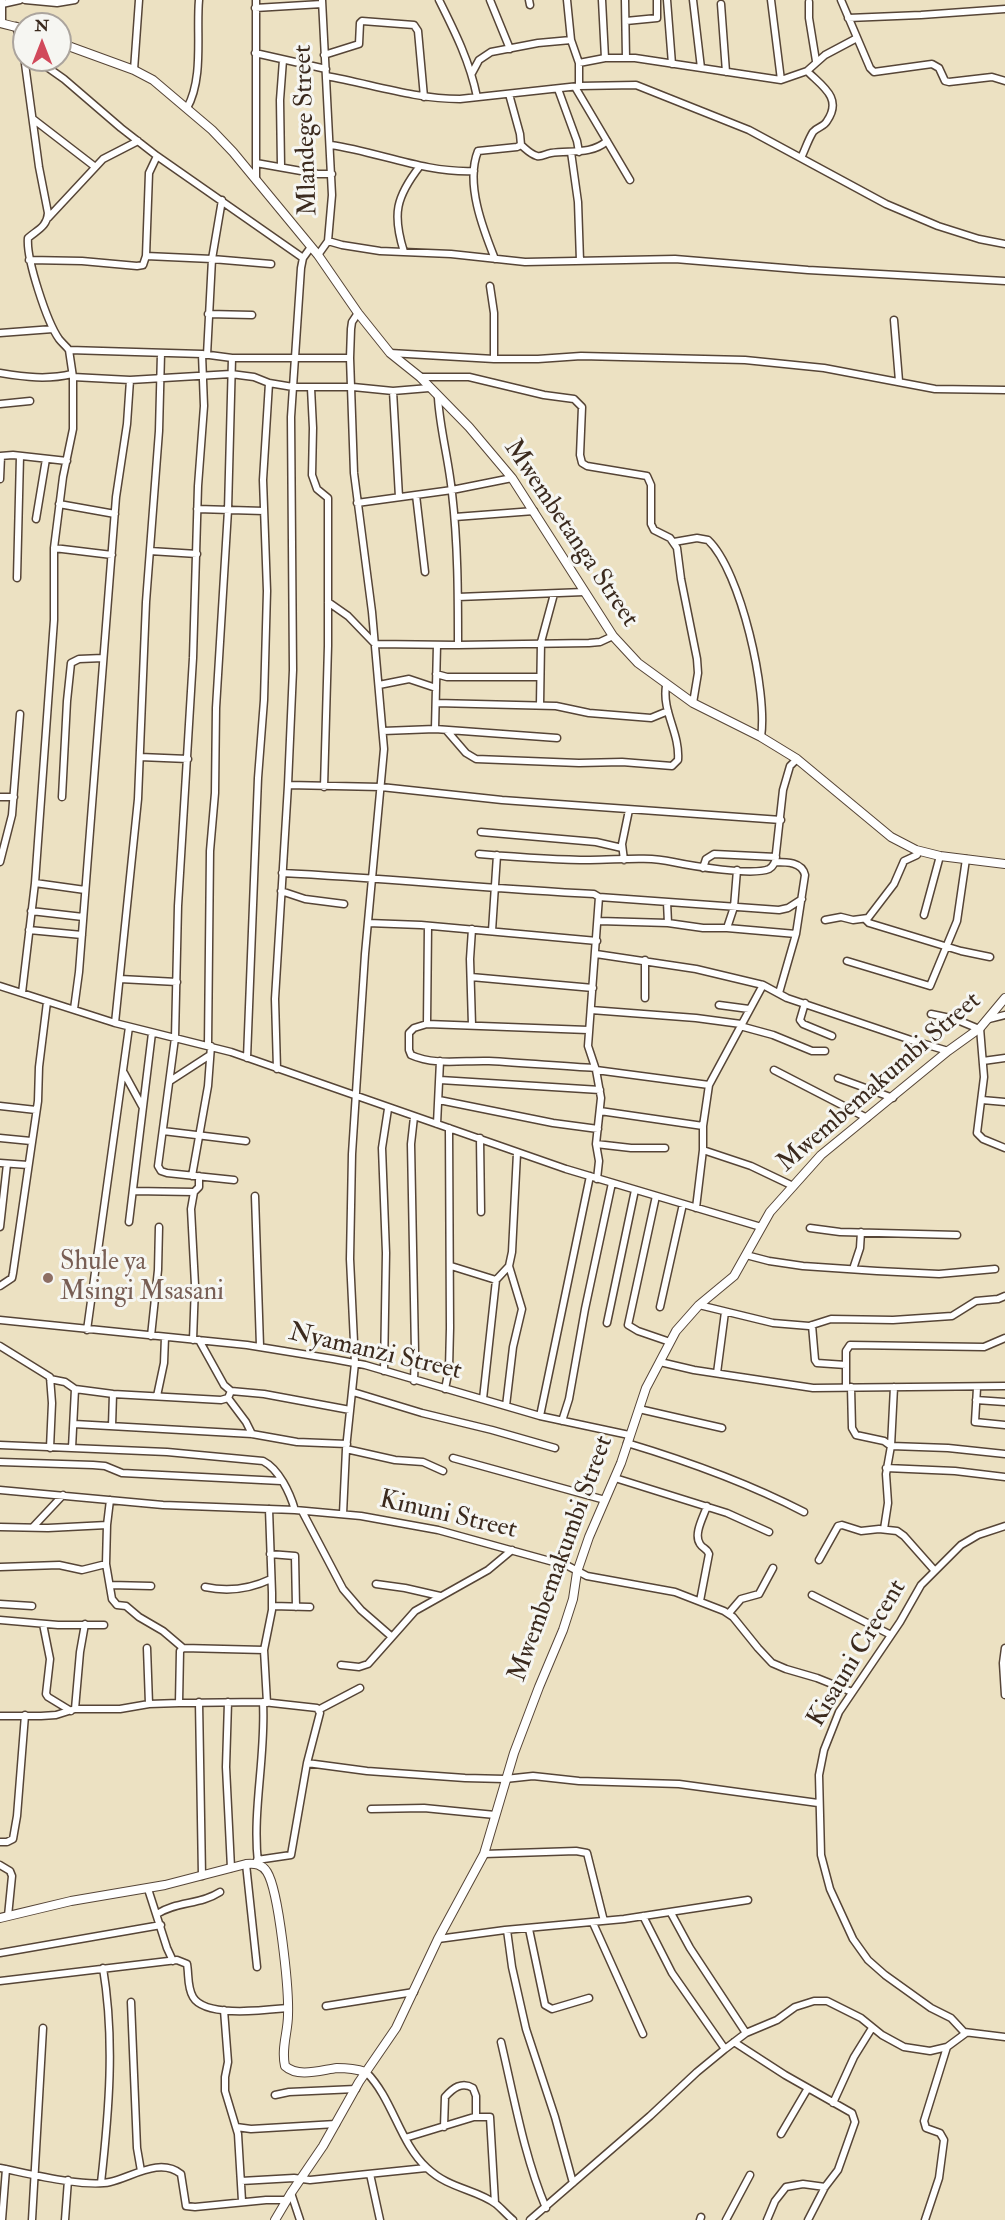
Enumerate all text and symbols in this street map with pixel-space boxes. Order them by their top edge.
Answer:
north arrow [12,12,72,72]
text: N [35,16,49,36]
street label: Mlandege Street [288,44,326,216]
street label: Mwembetanga Street [496,434,644,634]
street label: Mwembemakumbi Street [772,986,988,1180]
place label: Shule ya Msingi Msasani [60,1247,224,1308]
marker: Shule ya Msingi Msasani [41,1271,55,1285]
street label: Nyamanzi Street [285,1318,465,1388]
street label: Mwembemakumbi Street [503,1432,621,1686]
street label: Kinuni Street [376,1485,520,1547]
street label: Kisauni Crecent [802,1575,914,1733]

